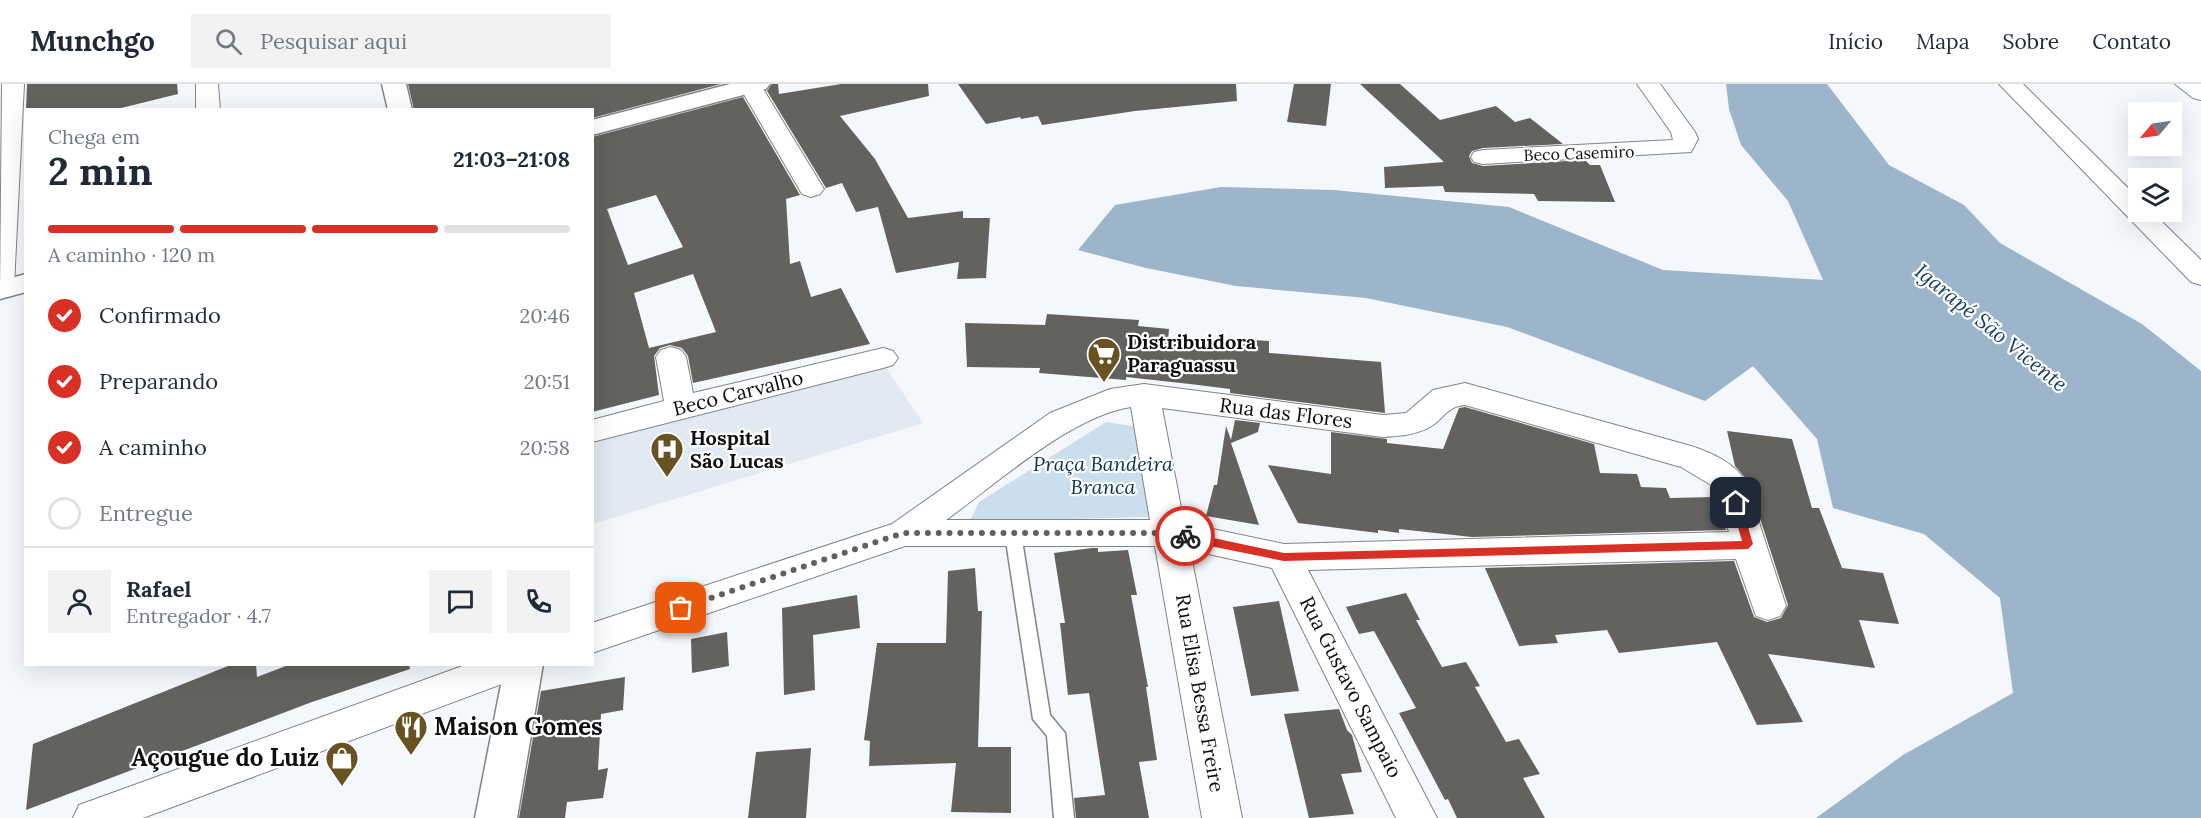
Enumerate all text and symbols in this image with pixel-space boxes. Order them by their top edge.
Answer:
search box [191,14,611,68]
text: Munchgo [30,23,155,59]
icon: search [212,25,245,58]
text: Pesquisar aqui [260,27,407,55]
text: Início [1828,28,1883,55]
text: Mapa [1916,28,1970,55]
text: Sobre [2003,28,2059,55]
text: Contato [2092,28,2171,55]
north arrow [2128,102,2182,156]
map controls [2128,102,2182,222]
text: Chega em [48,124,140,149]
street label: Beco Casemiro [1523,141,1635,165]
text: 21:03–21:08 [453,145,570,173]
text: 2 min [48,146,153,196]
button: layers [2128,168,2182,222]
text: A caminho · 120 m [48,242,215,267]
water label: Igarapé São Vicente [1910,258,2073,397]
icon: check [48,299,81,332]
text: Confirmado [99,301,221,329]
text: 20:46 [519,303,570,328]
place label: Distribuidora Paraguassu [1127,329,1257,377]
supermarket icon: Distribuidora Paraguassu [1086,336,1122,383]
street label: Beco Carvalho [670,364,805,421]
icon: check [48,365,81,398]
text: Preparando [99,367,218,395]
text: 20:51 [524,369,570,394]
street label: Rua das Flores [1218,392,1354,433]
place label: Hospital São Lucas [690,425,784,473]
icon: check [48,431,81,464]
hospital icon: Hospital São Lucas [649,431,685,478]
text: A caminho [99,433,207,461]
text: 20:58 [520,435,570,460]
park label: Praça Bandeira Branca [1033,451,1173,499]
pin [1710,477,1761,528]
icon: home [1719,486,1752,519]
text: Entregue [99,499,193,527]
courier [1155,506,1215,566]
icon: bike [1169,520,1202,553]
button: person [48,570,111,633]
button: chat [429,570,492,633]
button: phone [507,570,570,633]
text: Rafael [126,575,191,603]
pin [655,582,706,633]
icon: bag [664,591,697,624]
street label: Rua Elisa Bessa Freire [1171,592,1230,794]
street label: Rua Gustavo Sampaio [1295,592,1408,782]
text: Entregador · 4.7 [126,603,271,628]
restaurant icon: Maison Gomes [393,709,429,756]
place label: Maison Gomes [434,711,603,742]
shop icon: Açougue do Luiz [324,740,360,787]
place label: Açougue do Luiz [132,742,319,773]

